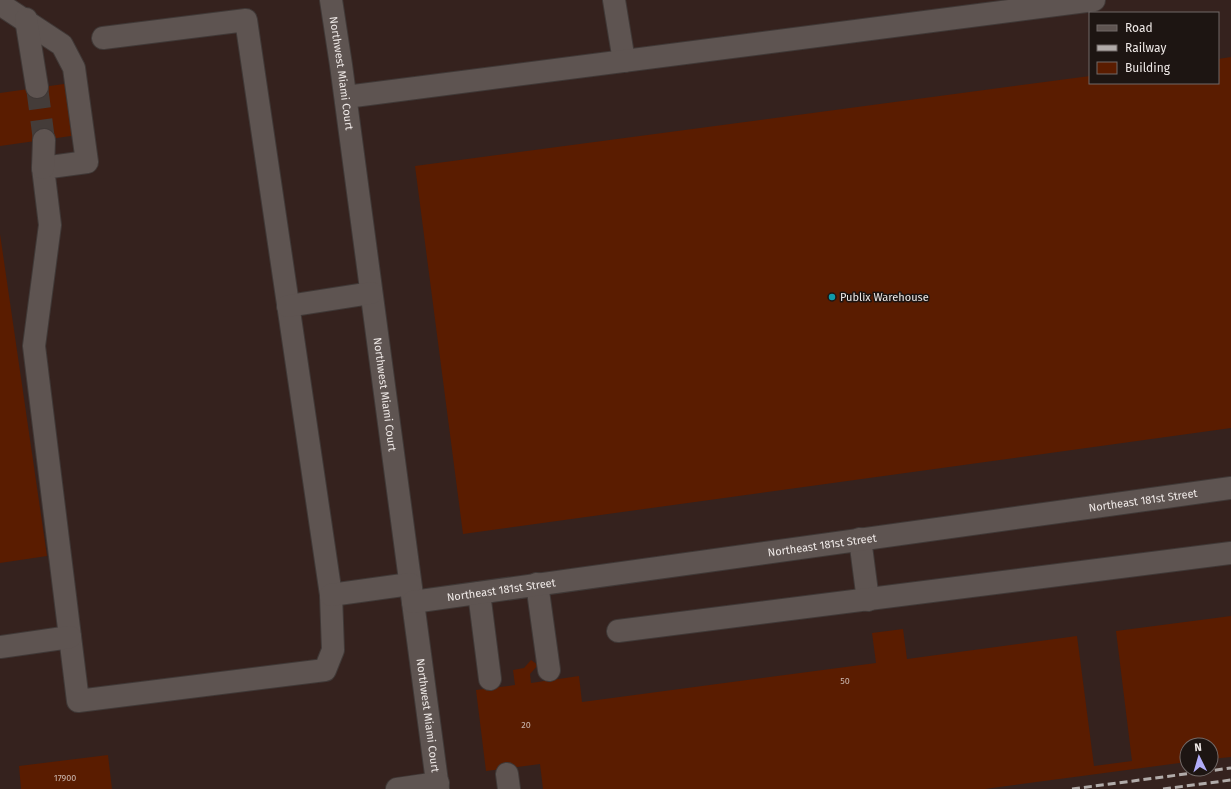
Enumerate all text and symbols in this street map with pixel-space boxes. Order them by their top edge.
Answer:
legend [1089,12,1219,84]
street label: Northwest Miami Court [327,16,356,131]
text: Road [1125,21,1153,35]
text: Railway [1125,41,1166,55]
text: Building [1125,61,1171,75]
place label: Publix Warehouse [840,291,929,304]
marker: Publix Warehouse [827,292,837,302]
street label: Northwest Miami Court [371,337,399,452]
street label: Northeast 181st Street [1088,487,1198,515]
street label: Northeast 181st Street [767,531,877,559]
street label: Northeast 181st Street [446,576,556,604]
street label: Northwest Miami Court [414,658,442,773]
house number: 50 [840,676,850,686]
house number: 20 [521,720,531,730]
north arrow [1179,737,1219,777]
text: N [1194,741,1202,754]
house number: 17900 [54,773,76,783]

